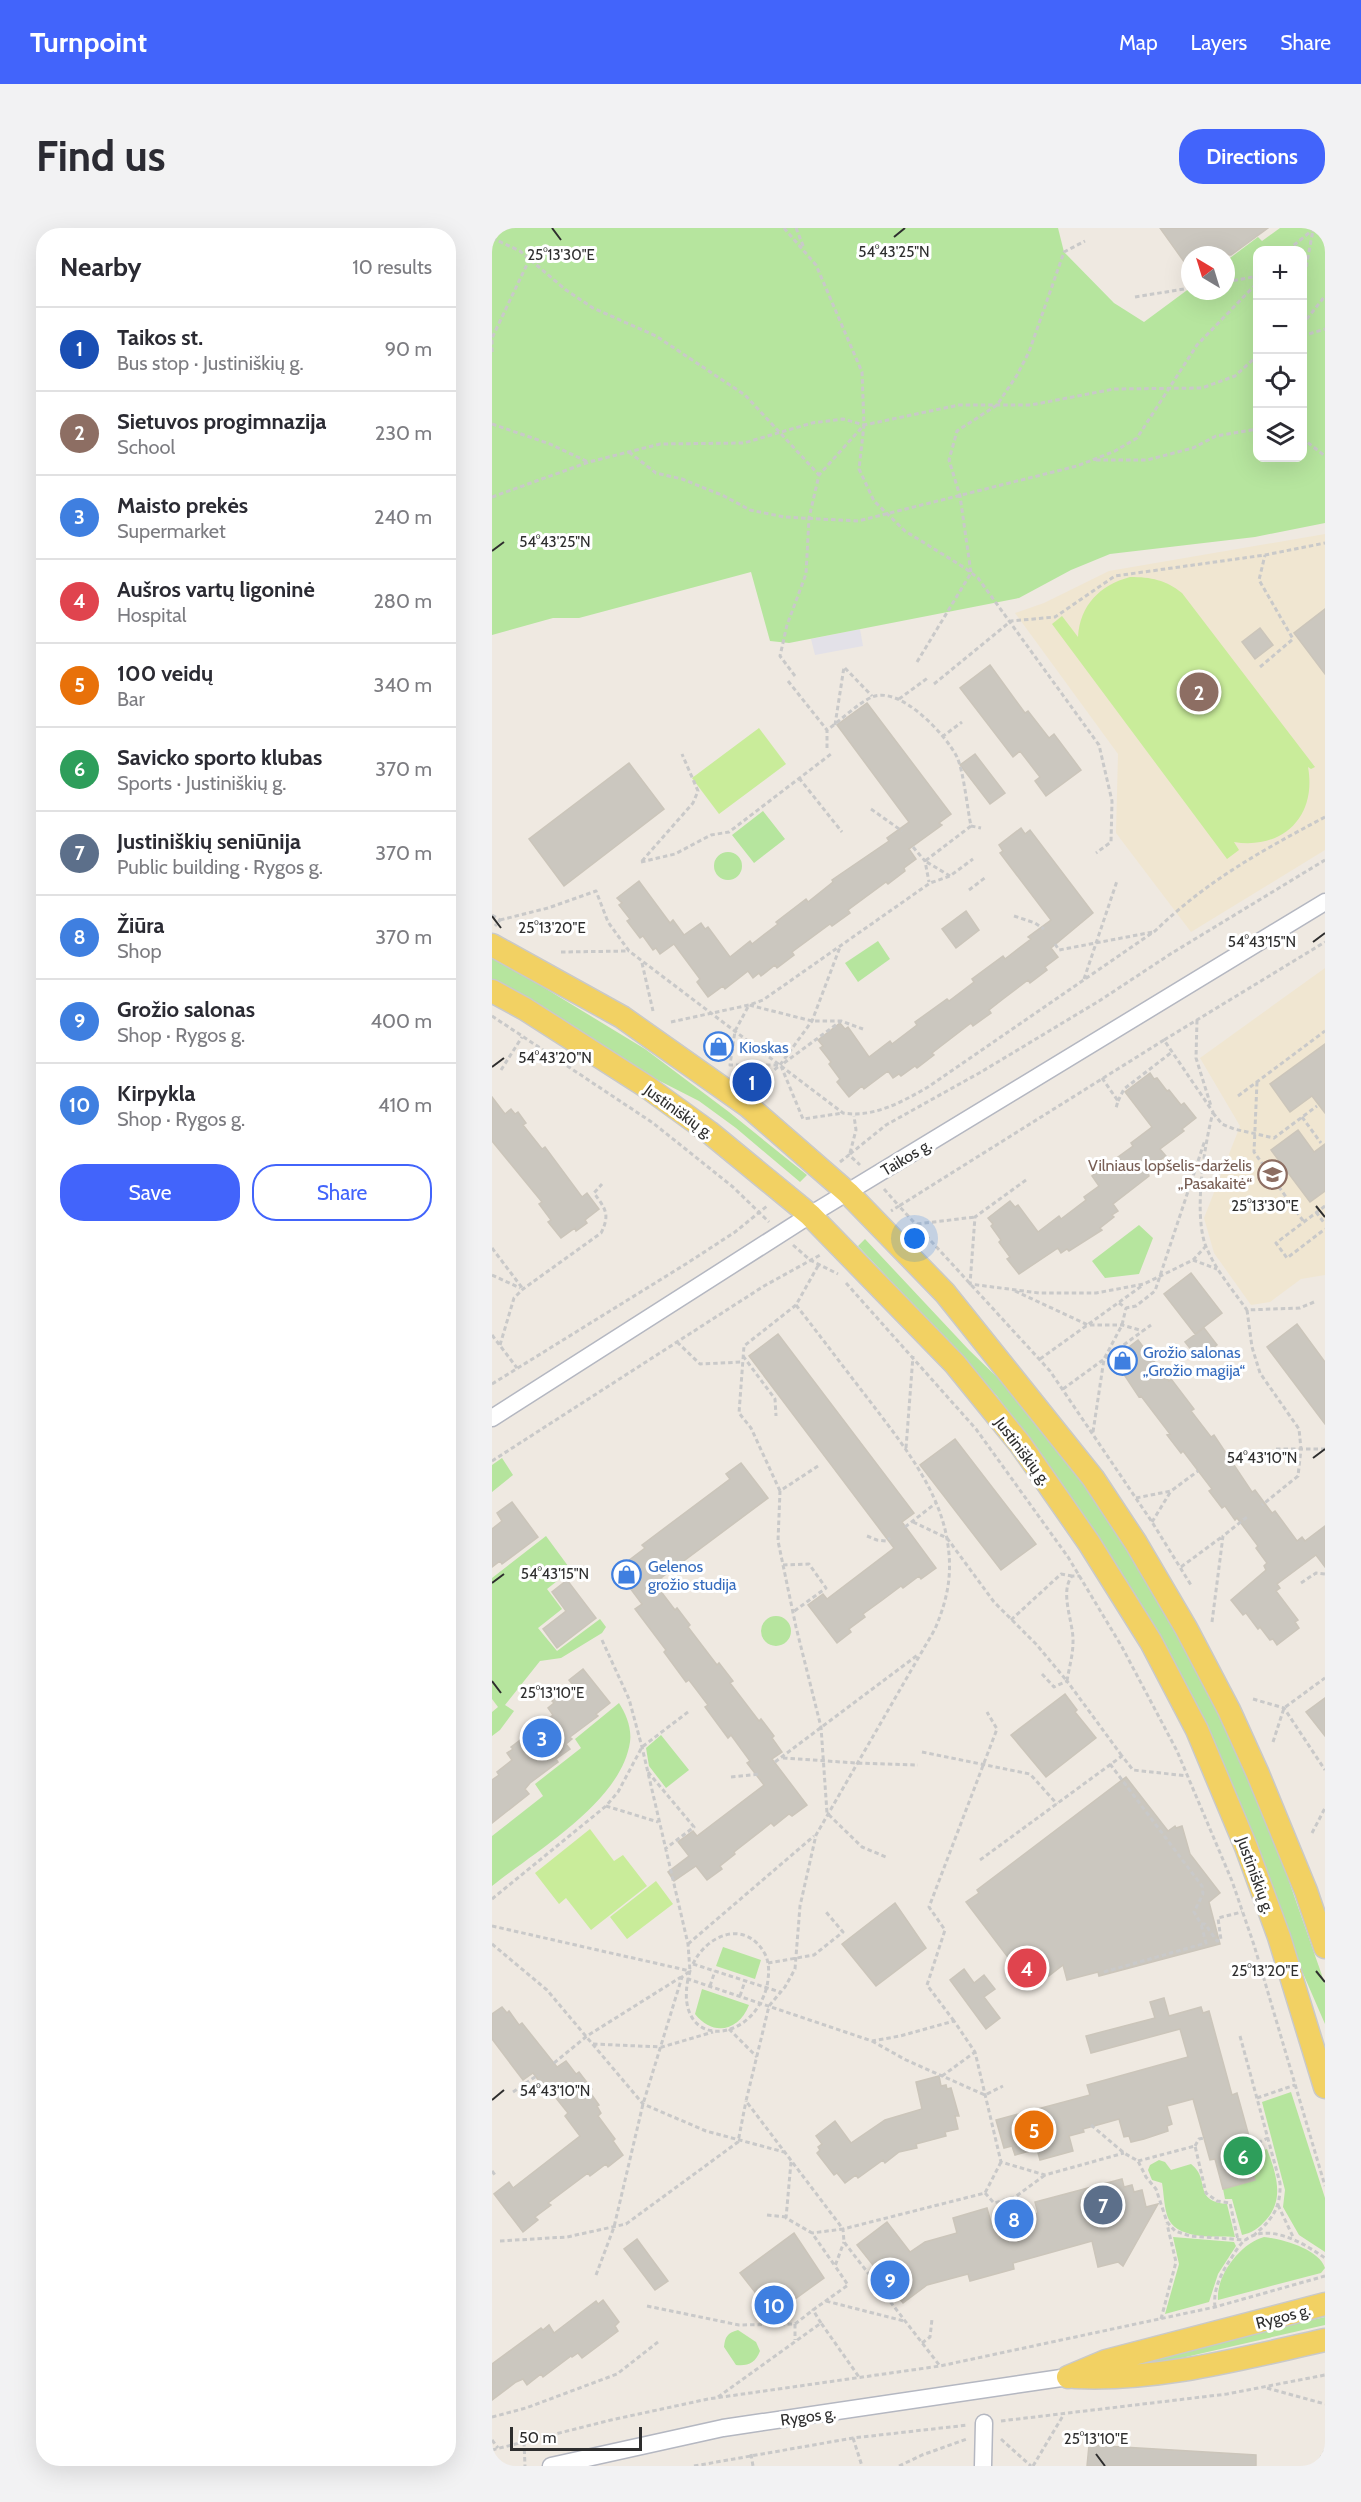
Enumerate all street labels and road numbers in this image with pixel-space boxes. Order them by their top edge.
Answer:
street label: Justiniškių g. [640,1079,717,1143]
street label: Taikos g. [877,1135,935,1180]
street label: Justiniškių g. [990,1413,1054,1489]
street label: Justiniškių g. [1232,1833,1278,1916]
street label: Rygos g. [1254,2300,1313,2333]
street label: Rygos g. [779,2403,837,2430]

